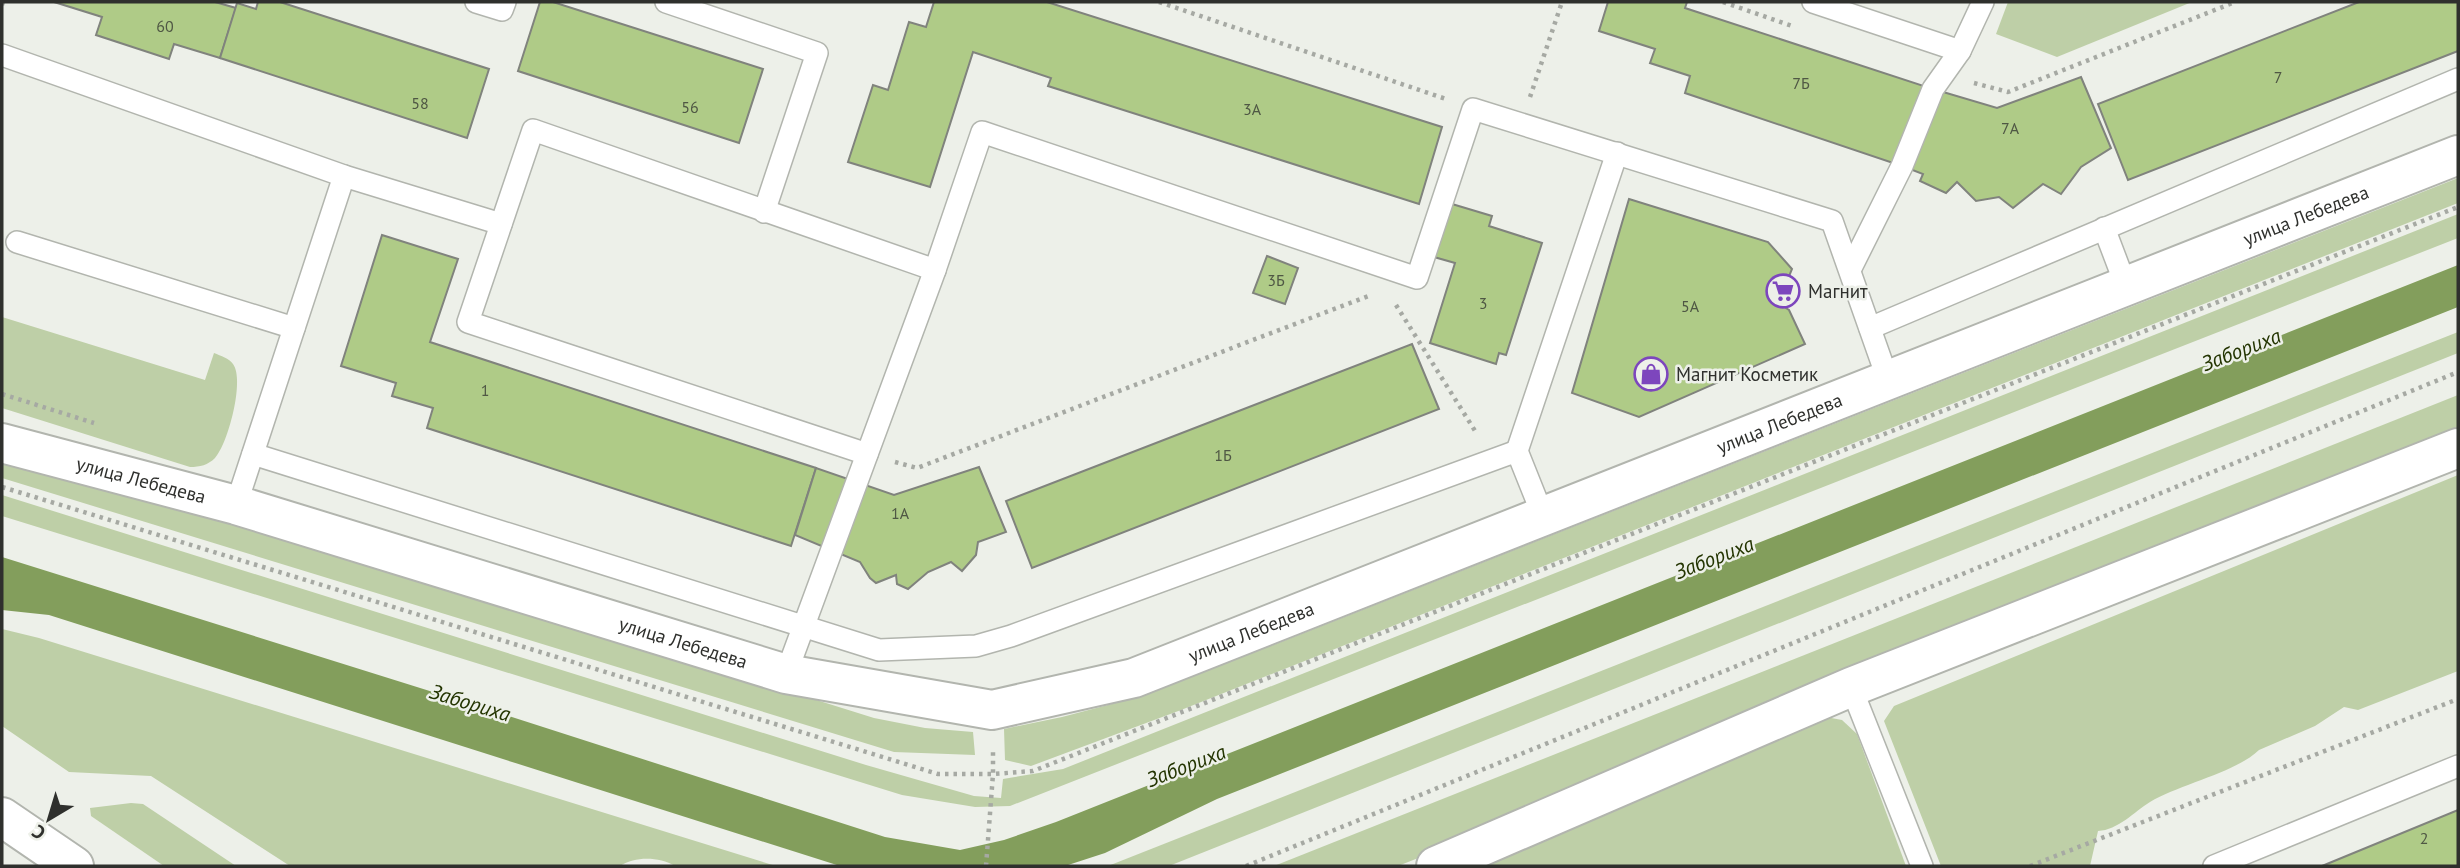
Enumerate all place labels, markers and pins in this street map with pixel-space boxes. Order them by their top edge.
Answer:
supermarket icon: Магнит [1764,272,1802,310]
place label: Магнит [1808,279,1868,303]
shop icon: Магнит Косметик [1632,355,1670,393]
place label: Магнит Косметик [1676,362,1818,386]

